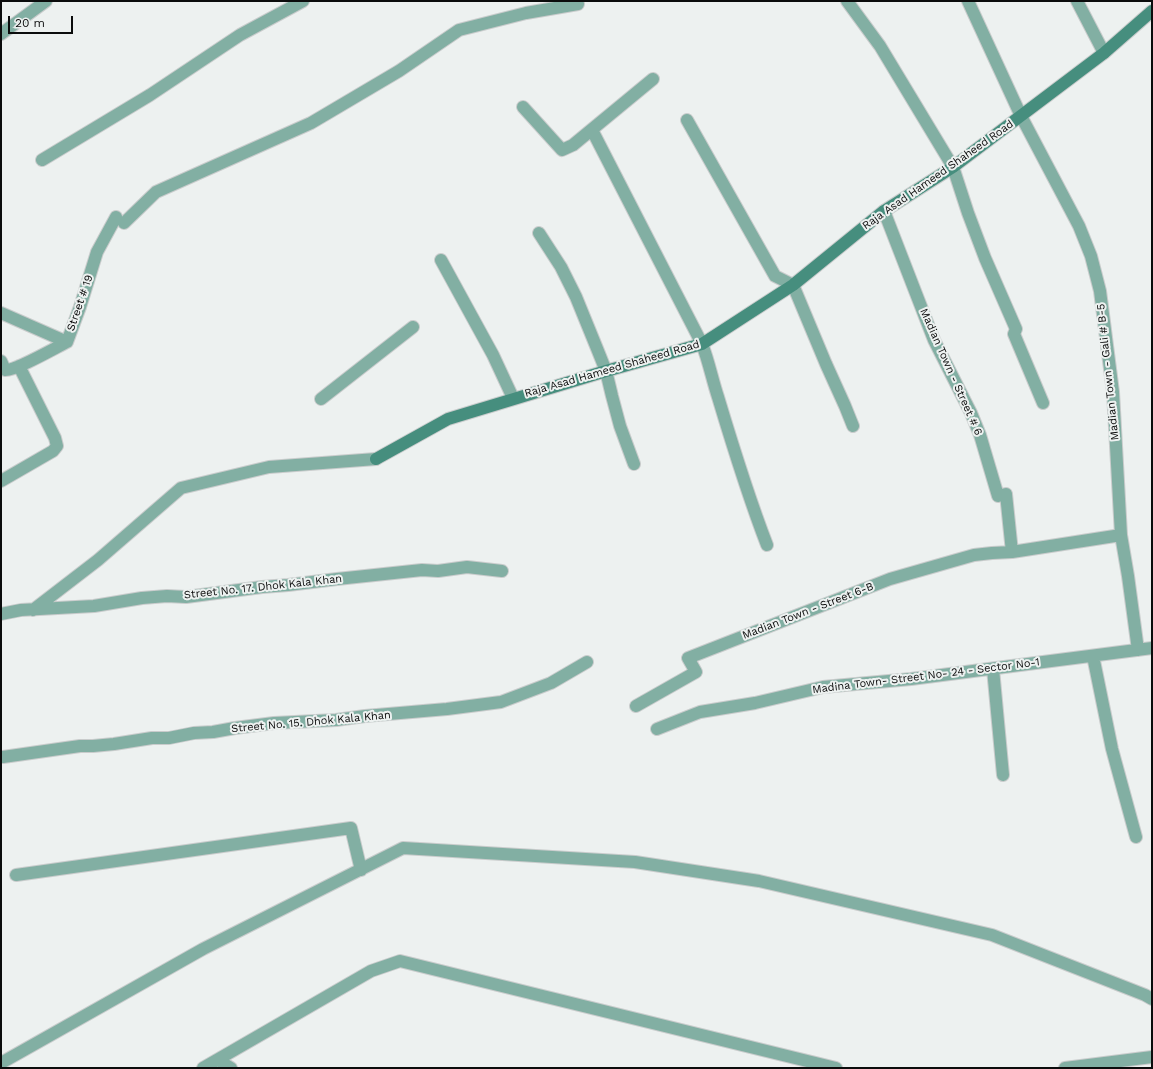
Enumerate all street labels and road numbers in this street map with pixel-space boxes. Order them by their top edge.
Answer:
street label: Raja Asad Hameed Shaheed Road [860,118,1016,232]
street label: Street # 19 [64,273,96,333]
street label: Madian Town - Gali # B-5 [1094,303,1122,441]
street label: Madian Town - Street # 6 [917,307,985,437]
street label: Raja Asad Hameed Shaheed Road [523,338,701,400]
street label: Street No. 17. Dhok Kala Khan [183,572,343,602]
street label: Madian Town - Street 6-B [741,580,875,642]
street label: Madina Town- Street No- 24 - Sector No-1 [811,655,1041,697]
street label: Street No. 15. Dhok Kala Khan [231,708,391,736]

